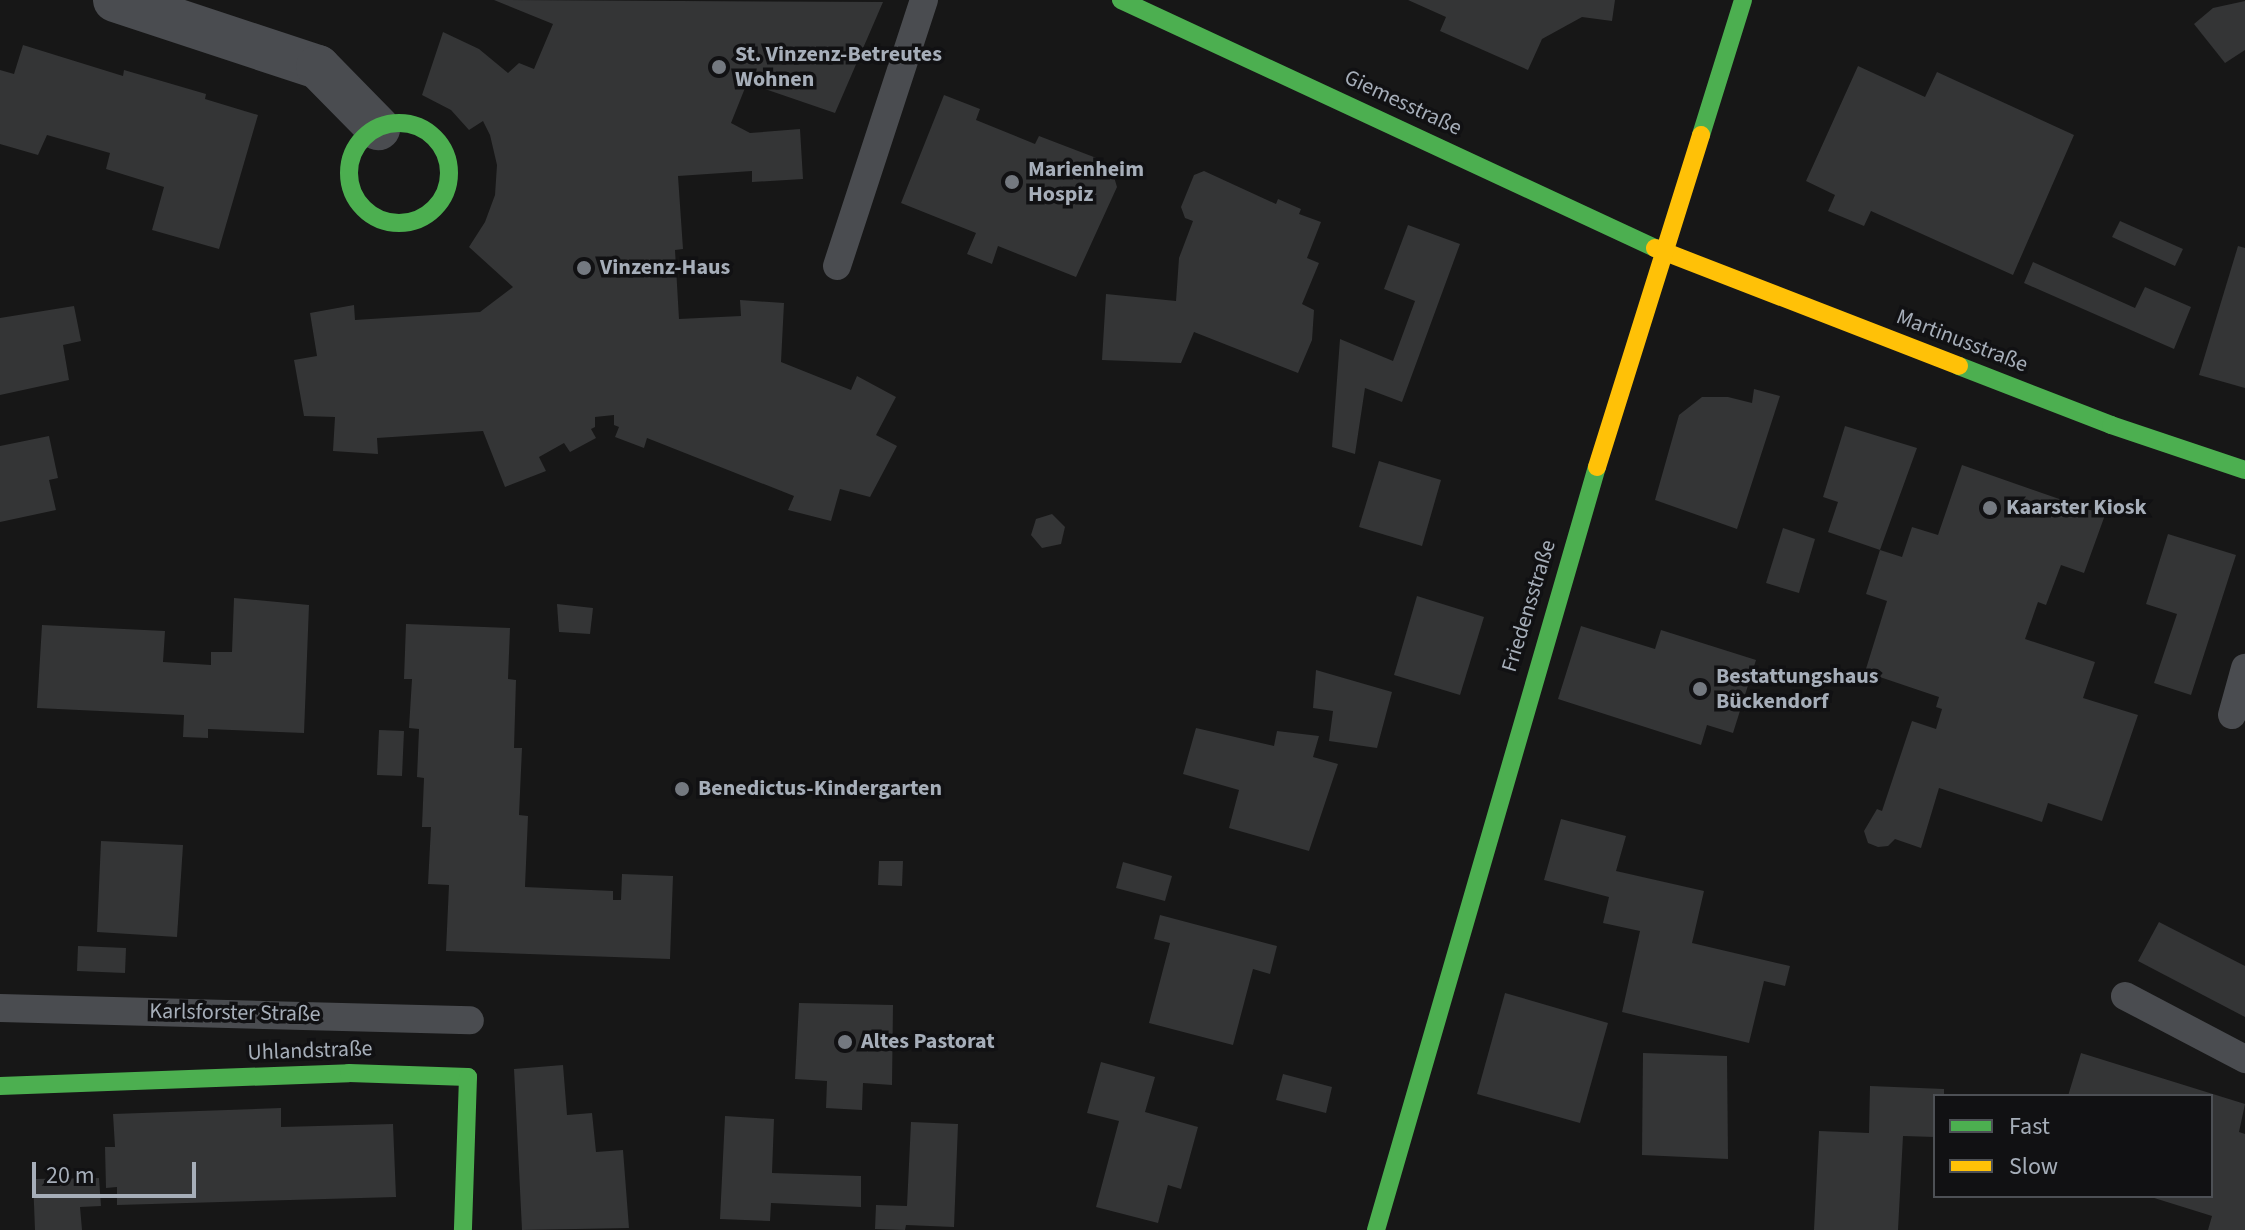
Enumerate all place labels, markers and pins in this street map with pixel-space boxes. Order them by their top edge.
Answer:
place label: St. Vinzenz-Betreutes Wohnen [735,41,942,92]
marker: St. Vinzenz-Betreutes Wohnen [710,58,728,76]
place label: Marienheim Hospiz [1028,156,1144,208]
marker: Marienheim Hospiz [1003,173,1021,191]
place label: Vinzenz-Haus [600,255,730,281]
marker: Vinzenz-Haus [575,259,593,277]
place label: Kaarster Kiosk [2006,495,2147,521]
marker: Kaarster Kiosk [1981,499,1999,517]
place label: Bestattungshaus Bückendorf [1716,663,1879,714]
marker: Bestattungshaus Bückendorf [1691,680,1709,698]
place label: Benedictus-Kindergarten [698,776,942,802]
marker: Benedictus-Kindergarten [673,780,691,798]
place label: Altes Pastorat [861,1029,995,1055]
marker: Altes Pastorat [836,1033,854,1051]

